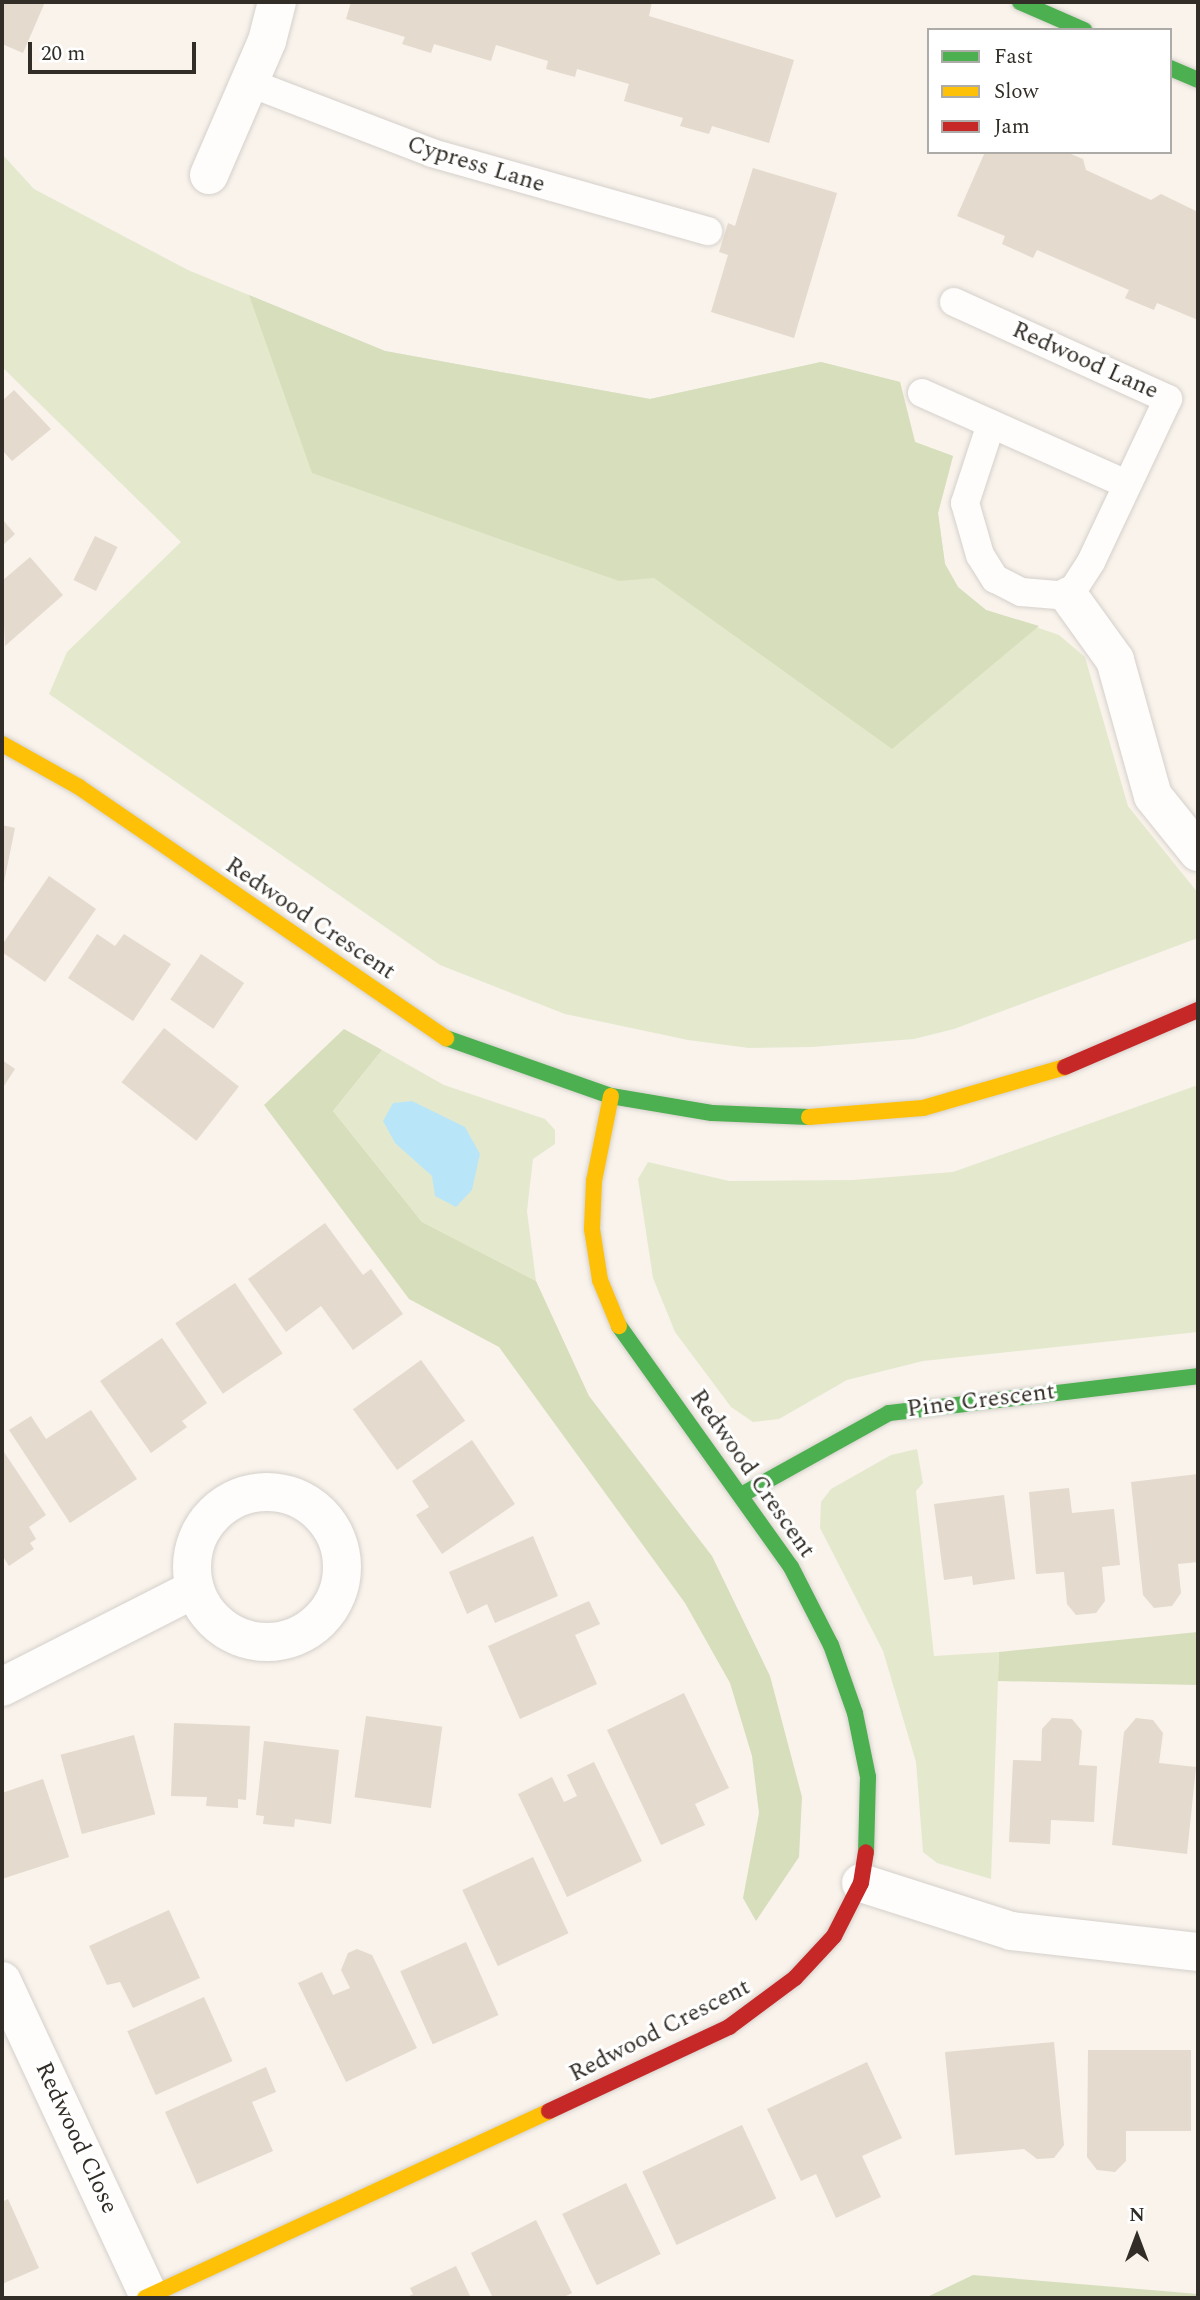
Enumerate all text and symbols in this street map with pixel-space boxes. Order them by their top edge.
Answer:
scale bar [32,28,200,72]
legend [927,28,1172,154]
text: 20 m [41,38,85,70]
text: Fast [994,41,1033,73]
text: Slow [994,76,1038,108]
text: Jam [994,111,1030,143]
street label: Cypress Lane [404,130,548,200]
street label: Redwood Lane [1007,316,1163,406]
street label: Redwood Crescent [219,851,401,987]
street label: Pine Crescent [905,1378,1057,1424]
street label: Redwood Crescent [683,1384,821,1564]
street label: Redwood Crescent [565,1973,755,2089]
street label: Redwood Close [28,2058,124,2218]
text: N [1129,2201,1145,2230]
north arrow [1102,2202,1172,2272]

